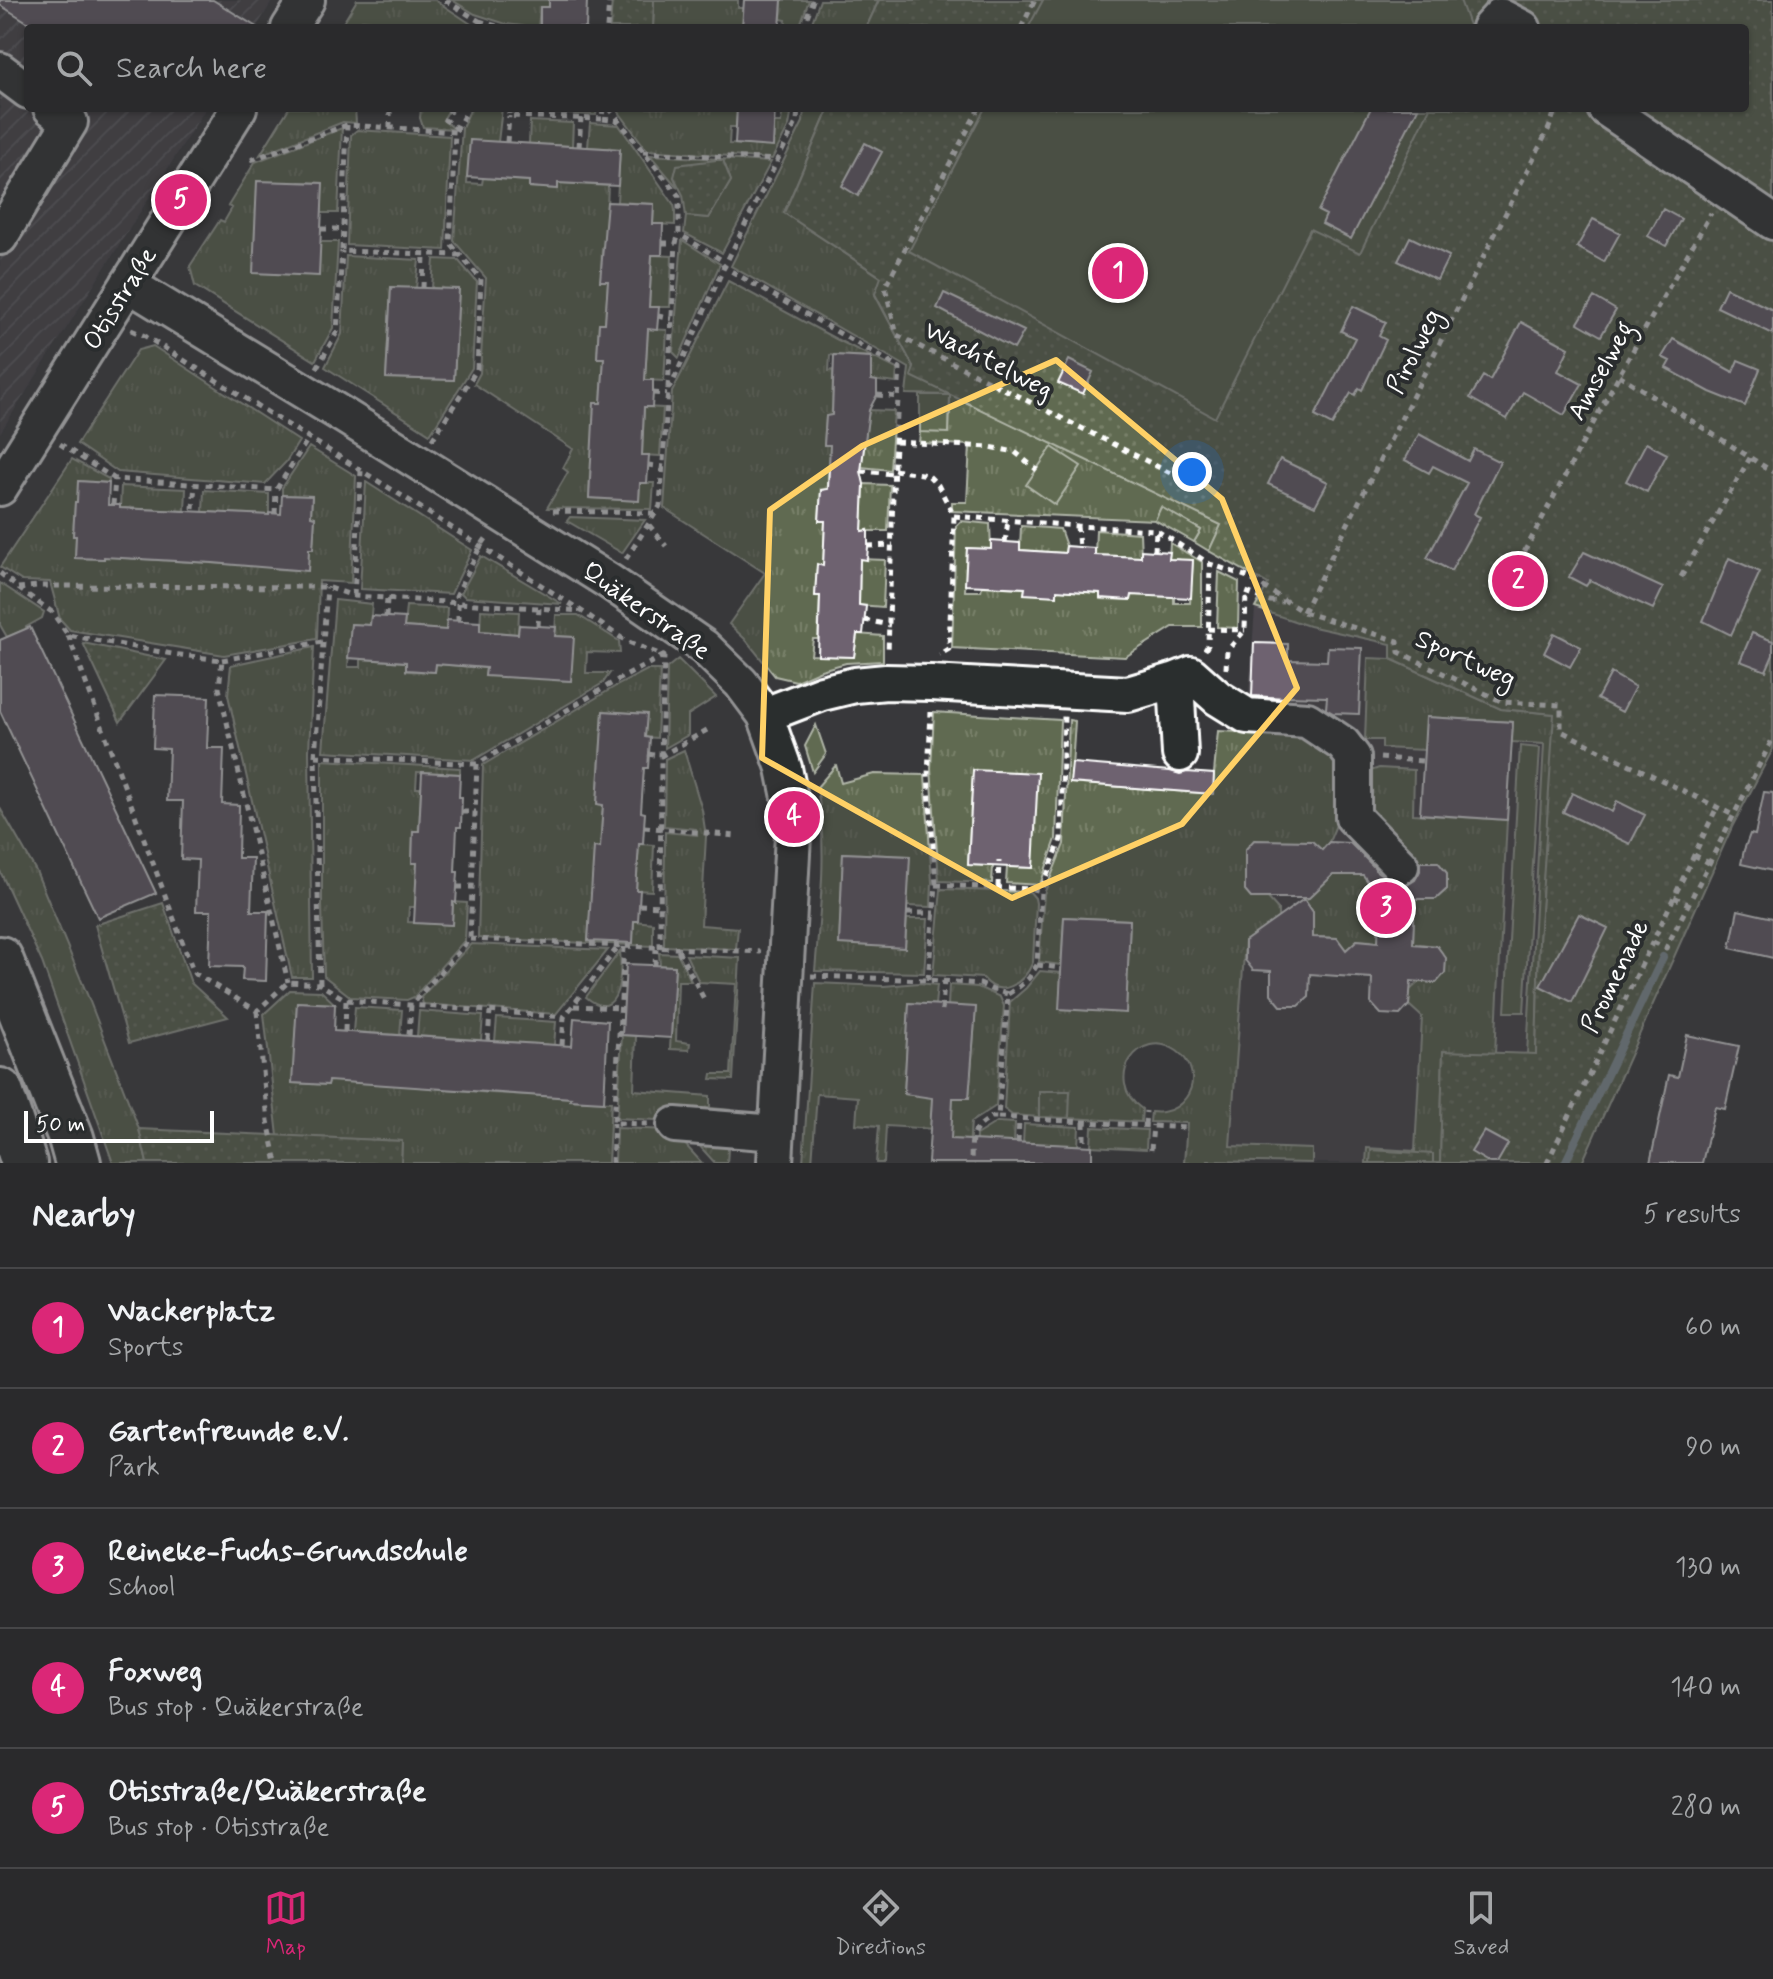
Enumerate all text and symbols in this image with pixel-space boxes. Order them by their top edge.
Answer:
search box [24,24,1749,112]
icon: search [52,46,96,90]
text: Search here [116,49,267,88]
pin: 5 [155,170,207,230]
street label: Otisstraße [76,241,166,357]
pin: 1 [1092,243,1144,303]
street label: Pirolweg [1379,304,1452,401]
street label: Wachtelweg [918,314,1058,408]
street label: Amselweg [1561,315,1646,428]
your location [1172,452,1212,492]
pin: 2 [1492,551,1544,611]
street label: Quäkerstraße [575,555,717,669]
street label: Sportweg [1409,623,1521,699]
pin: 4 [768,787,820,847]
pin: 3 [1360,878,1412,938]
street label: Promenade [1574,915,1658,1039]
scale bar [24,1107,214,1143]
text: 50 m [36,1111,85,1139]
text: Nearby [32,1193,136,1238]
text: 5 results [1643,1198,1741,1232]
text: Wackerplatz [108,1292,275,1331]
text: 1 [52,1311,64,1345]
text: 60 m [1685,1311,1741,1345]
text: Sports [108,1331,183,1365]
text: Gartenfreunde e.V. [108,1412,349,1451]
text: 2 [52,1431,64,1465]
text: 90 m [1686,1431,1741,1465]
text: Park [108,1451,160,1485]
text: Reineke-Fuchs-Grundschule [108,1532,468,1571]
text: 3 [52,1551,64,1585]
text: 130 m [1675,1551,1741,1585]
text: School [108,1571,175,1605]
text: Foxweg [108,1652,202,1691]
text: 4 [50,1671,66,1705]
text: 140 m [1670,1671,1741,1705]
text: Bus stop · Quäkerstraße [108,1691,364,1725]
text: Otisstraße/Quäkerstraße [108,1772,426,1811]
text: 5 [50,1791,66,1825]
text: 280 m [1671,1791,1741,1825]
text: Bus stop · Otisstraße [108,1811,329,1845]
tab: Map [264,1886,308,1962]
tab: Directions [835,1886,926,1962]
tab: Saved [1454,1886,1509,1962]

